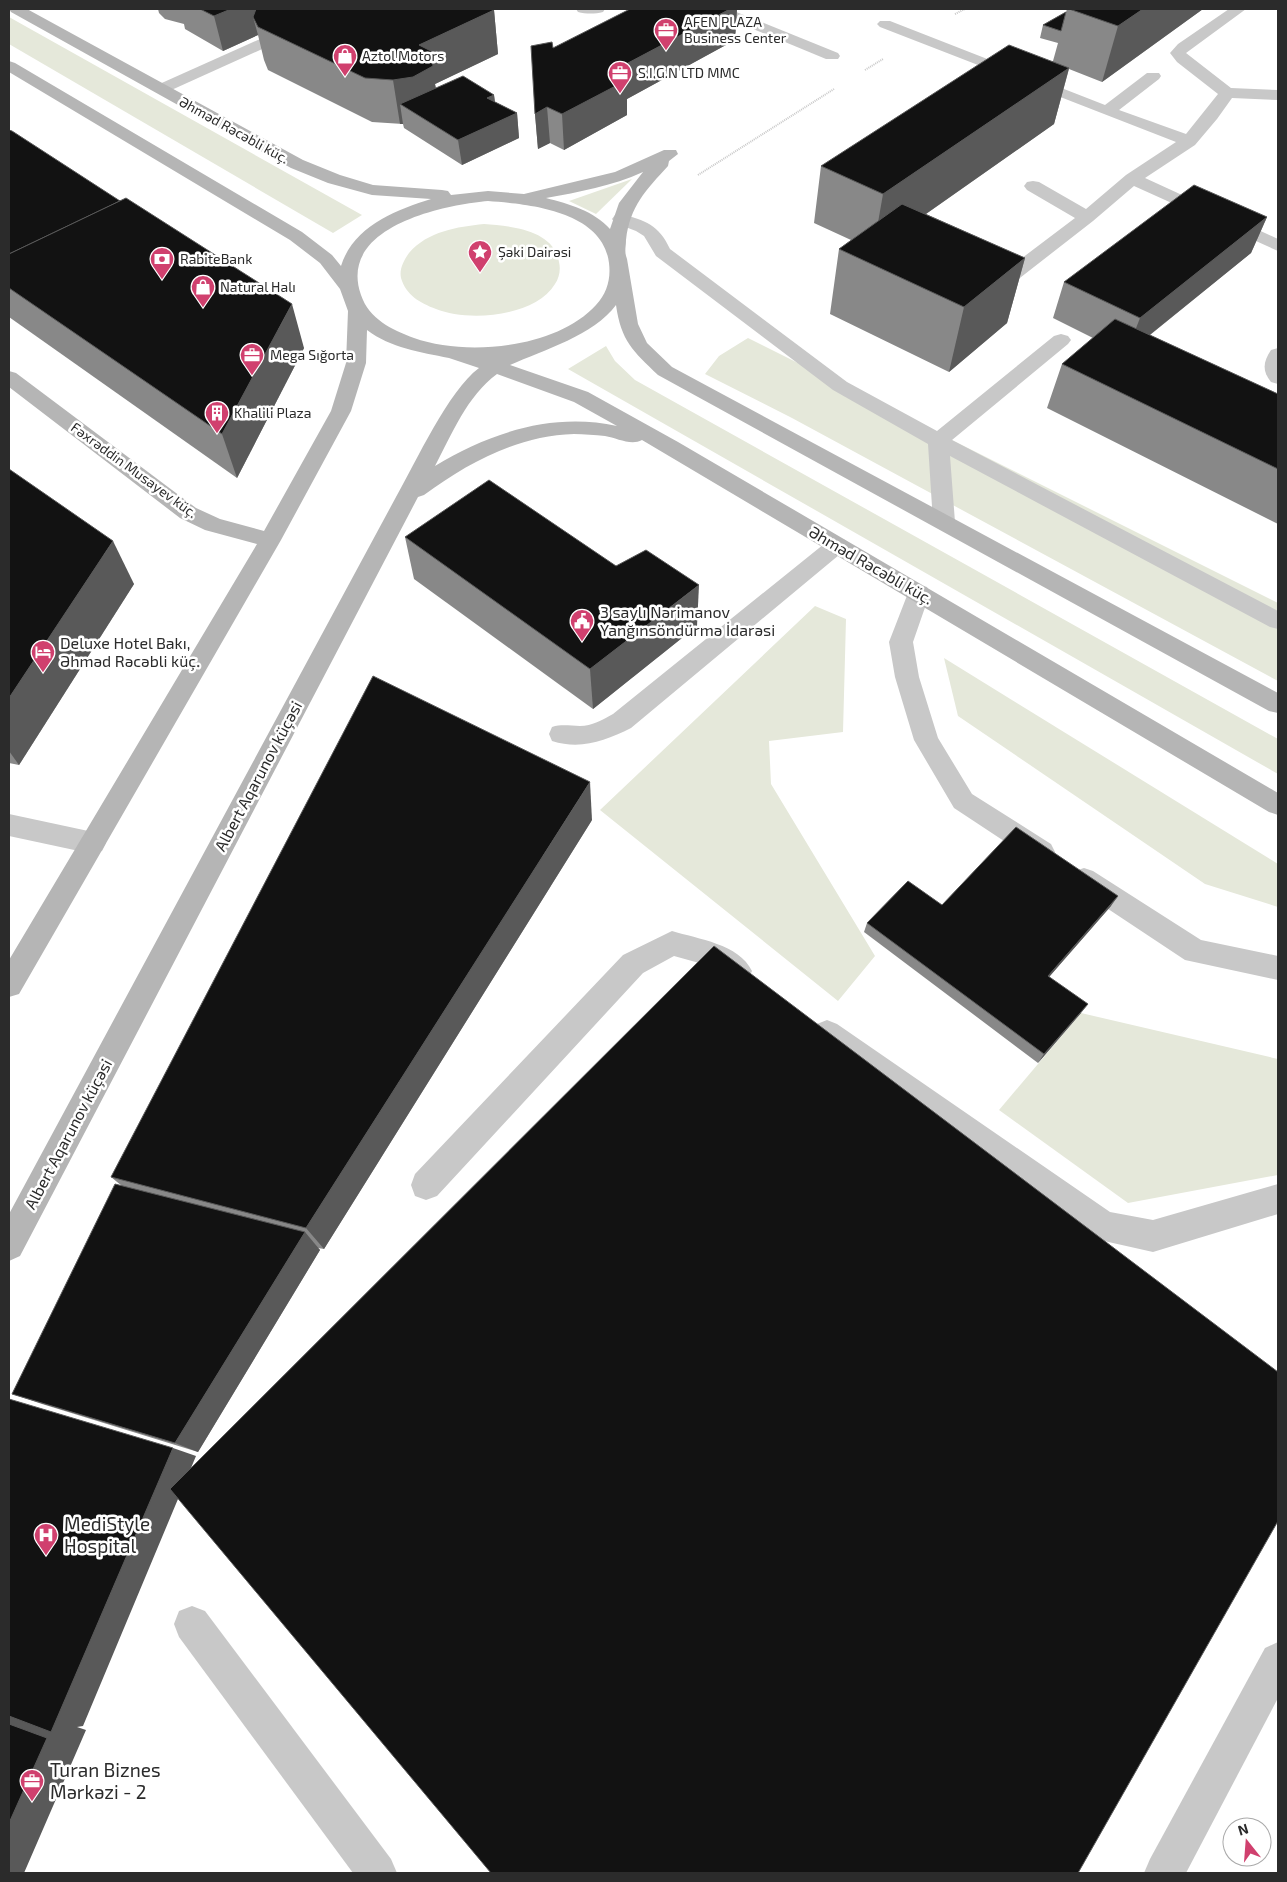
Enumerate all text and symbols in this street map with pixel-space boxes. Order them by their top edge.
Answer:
place label: AFEN PLAZA Business Center [684,13,787,46]
office icon: AFEN PLAZA Business Center [653,17,679,51]
shop icon: Aztol Motors [332,43,358,77]
place label: Aztol Motors [362,47,444,64]
office icon: S.I.G.N LTD MMC [607,60,633,94]
place label: S.I.G.N LTD MMC [638,64,740,81]
street label: Əhməd Rəcəbli küç. [176,92,292,168]
place icon: Şəki Dairəsi [467,239,493,273]
place label: Şəki Dairəsi [498,243,571,261]
bank icon: RabiteBank [149,246,175,280]
place label: RabiteBank [180,250,252,267]
shop icon: Natural Halı [190,274,216,308]
place label: Natural Halı [220,278,296,295]
office icon: Mega Sığorta [239,342,265,376]
place label: Mega Sığorta [270,346,354,363]
building icon: Khalili Plaza [204,400,230,434]
place label: Khalili Plaza [234,404,311,421]
street label: Fəxrəddin Musayev küç. [67,418,201,522]
street label: Əhməd Rəcəbli küç. [805,521,937,609]
place label: 3 saylı Nərimanov Yanğınsöndürmə İdarəsi [600,602,775,639]
public building icon: 3 saylı Nərimanov Yanğınsöndürmə İdarəsi [569,608,595,642]
place label: Deluxe Hotel Bakı, Əhməd Rəcəbli küç. [60,633,200,671]
hotel icon: Deluxe Hotel Bakı, Əhməd Rəcəbli küç. [30,639,56,673]
street label: Albert Aqarunov küçəsi [210,697,306,855]
street label: Albert Aqarunov küçəsi [20,1055,116,1213]
place label: MediStyle Hospital [64,1512,150,1557]
hospital icon: MediStyle Hospital [33,1522,59,1556]
place label: Turan Biznes Mərkəzi - 2 [50,1758,161,1803]
office icon: Turan Biznes Mərkəzi - 2 [19,1768,45,1802]
north arrow [1222,1817,1272,1867]
text: N [1236,1819,1250,1839]

